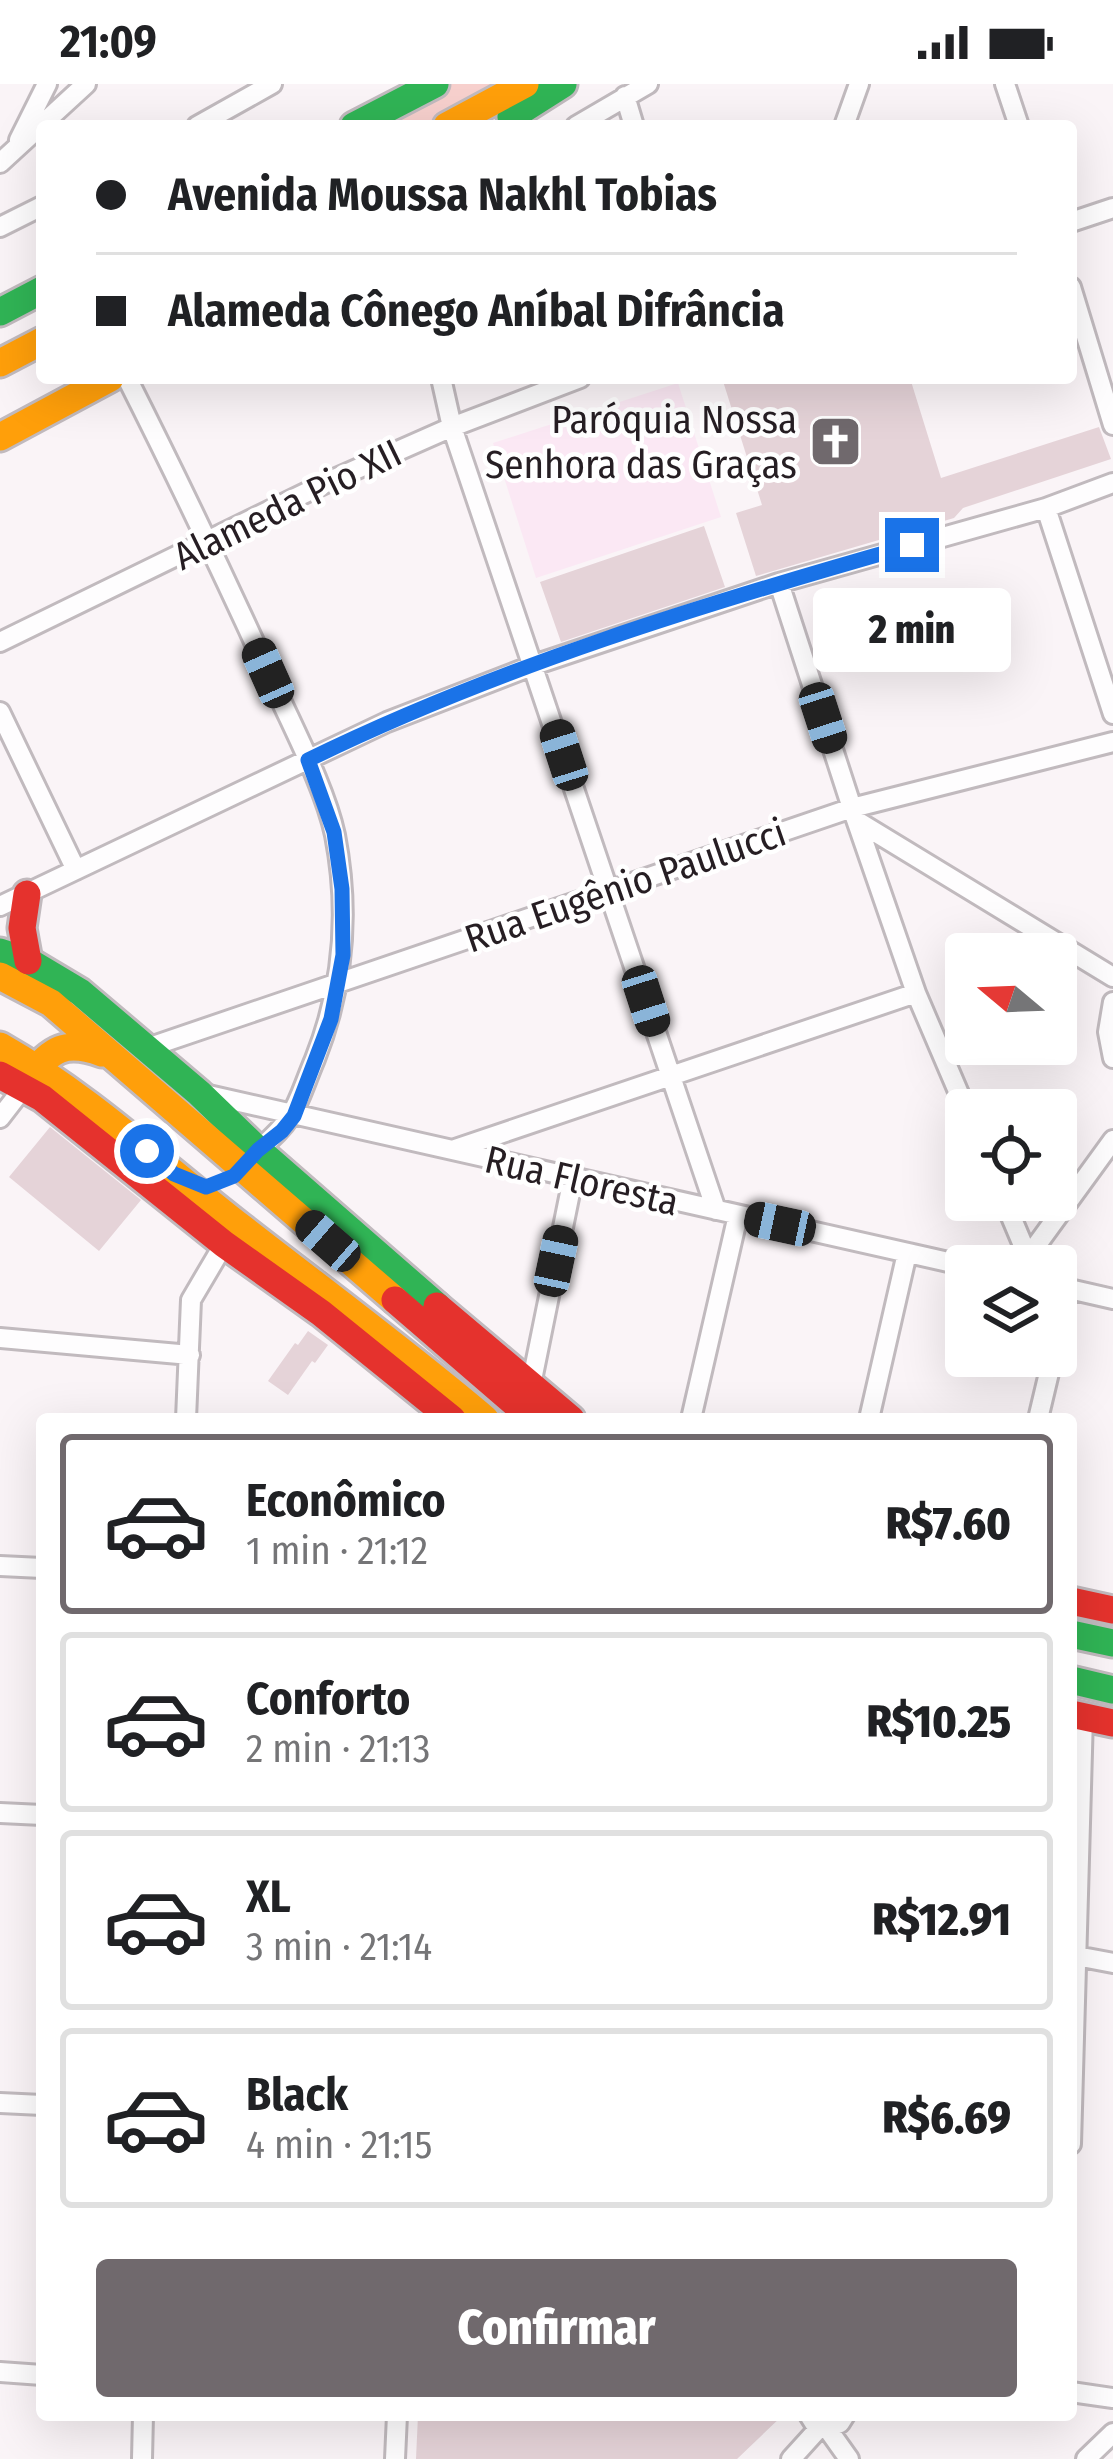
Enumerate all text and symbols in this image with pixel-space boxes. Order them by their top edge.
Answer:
text: 21:09 [60,15,157,69]
text: Avenida Moussa Nakhl Tobias [168,168,717,222]
text: Alameda Cônego Aníbal Difrância [168,284,785,338]
place label: Paróquia Nossa Senhora das Graças [485,397,797,488]
church icon: Paróquia Nossa Senhora das Graças [808,413,864,469]
street label: Alameda Pio XII [166,430,409,580]
route end [885,518,939,572]
callout: 2 min [813,587,1011,671]
text: 2 min [869,607,955,653]
car [237,633,299,713]
car [795,678,851,758]
car [536,715,592,795]
street label: Rua Eugênio Paulucci [459,809,792,962]
north arrow [945,933,1077,1065]
map controls [945,933,1077,1377]
car [618,961,674,1041]
button: locate [945,1089,1077,1221]
route start [120,1124,174,1178]
street label: Rua Floresta [480,1136,683,1226]
car [741,1199,819,1249]
car [289,1204,367,1278]
car [531,1222,581,1300]
button: layers [945,1245,1077,1377]
icon: car [102,1470,210,1578]
text: Econômico [246,1474,446,1528]
text: R$7.60 [886,1497,1011,1551]
text: 1 min · 21:12 [246,1528,428,1574]
icon: car [102,1668,210,1776]
text: Conforto [246,1672,410,1726]
text: R$10.25 [866,1695,1011,1749]
text: 2 min · 21:13 [246,1726,430,1772]
icon: car [102,1866,210,1974]
text: XL [246,1870,291,1924]
text: R$12.91 [872,1893,1011,1947]
text: 3 min · 21:14 [246,1924,432,1970]
icon: car [102,2064,210,2172]
text: Black [246,2068,348,2122]
text: R$6.69 [882,2091,1011,2145]
text: 4 min · 21:15 [246,2122,432,2168]
button: Confirmar [96,2259,1017,2397]

